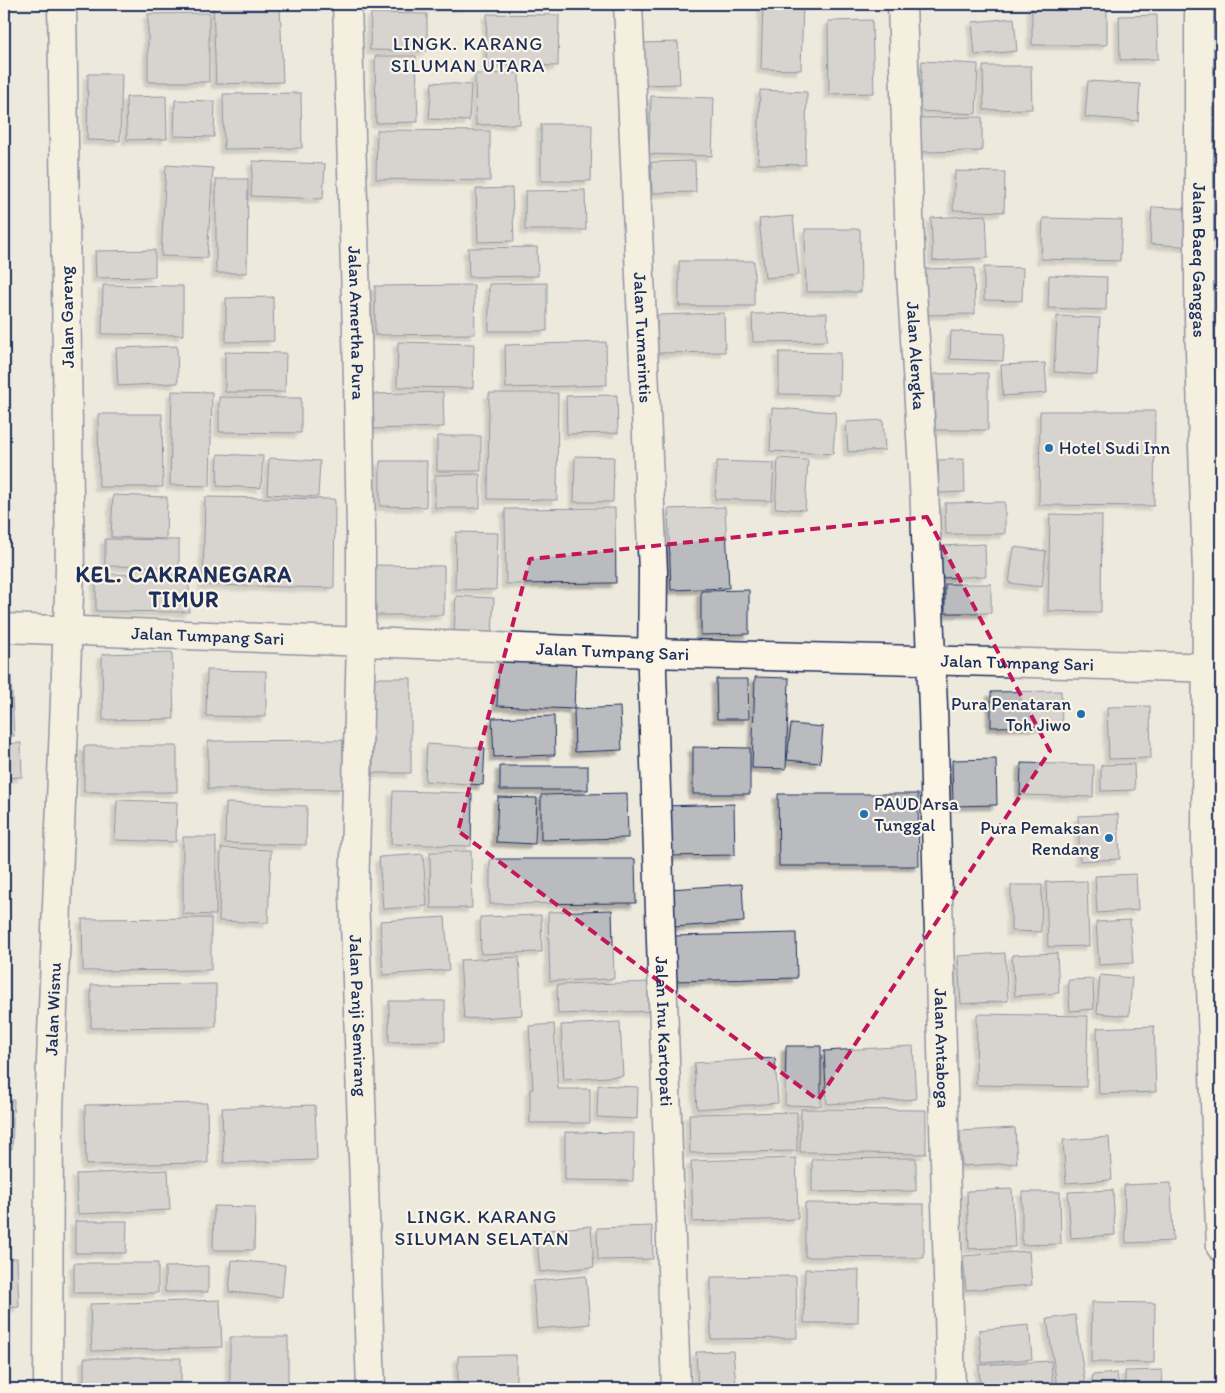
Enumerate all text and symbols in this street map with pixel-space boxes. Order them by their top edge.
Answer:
district label: LINGK. KARANG SILUMAN UTARA [391,32,545,77]
street label: Jalan Baeq Ganggas [1188,182,1211,338]
street label: Jalan Amertha Pura [343,245,369,401]
street label: Jalan Gareng [55,265,79,368]
street label: Jalan Tumarintis [629,272,657,404]
street label: Jalan Alengka [902,301,930,411]
place label: Hotel Sudi Inn [1059,437,1171,459]
marker: Hotel Sudi Inn [1043,442,1055,454]
district label: KEL. CAKRANEGARA TIMUR [76,561,292,613]
street label: Jalan Tumpang Sari [131,622,285,650]
street label: Jalan Tumpang Sari [536,638,689,665]
street label: Jalan Tumpang Sari [940,650,1094,676]
place label: Pura Penataran Toh Jiwo [951,693,1071,736]
marker: Pura Penataran Toh Jiwo [1075,708,1087,720]
place label: PAUD Arsa Tunggal [874,793,959,836]
marker: PAUD Arsa Tunggal [858,808,870,820]
place label: Pura Pemaksan Rendang [980,817,1100,860]
marker: Pura Pemaksan Rendang [1103,832,1115,844]
street label: Jalan Panji Semirang [344,934,372,1098]
street label: Jalan Inu Kartopati [651,956,678,1107]
street label: Jalan Wisnu [40,962,66,1056]
street label: Jalan Antaboga [929,988,955,1109]
district label: LINGK. KARANG SILUMAN SELATAN [394,1205,570,1250]

